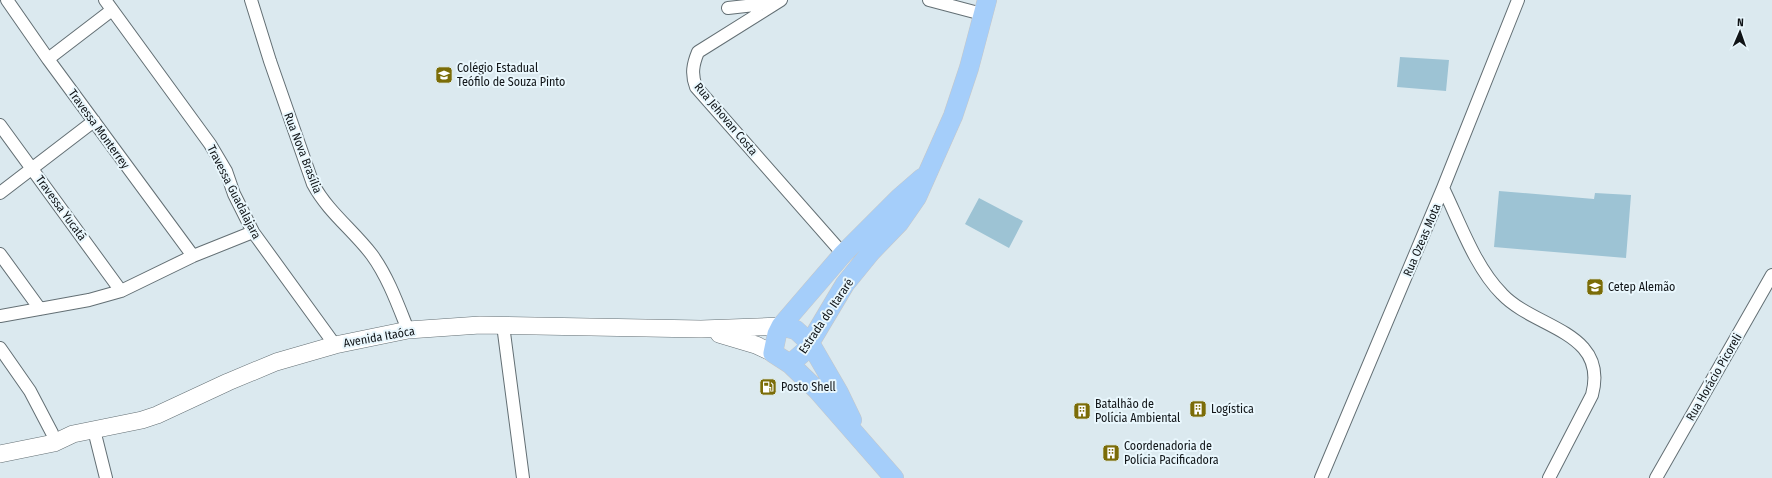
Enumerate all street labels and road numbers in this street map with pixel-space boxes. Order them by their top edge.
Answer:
street label: Rua Jehovan Costa [692,80,761,158]
street label: Travessa Monterrey [65,87,133,172]
street label: Rua Nova Brasília [281,111,325,195]
street label: Travessa Guadalajara [204,143,264,241]
street label: Travessa Yucatã [33,173,89,243]
street label: Rua Ozeas Mota [1400,201,1444,279]
street label: Estrada do Itararé [796,276,856,356]
street label: Avenida Itaóca [342,324,416,350]
street label: Rua Horácio Picoreli [1683,331,1745,423]

